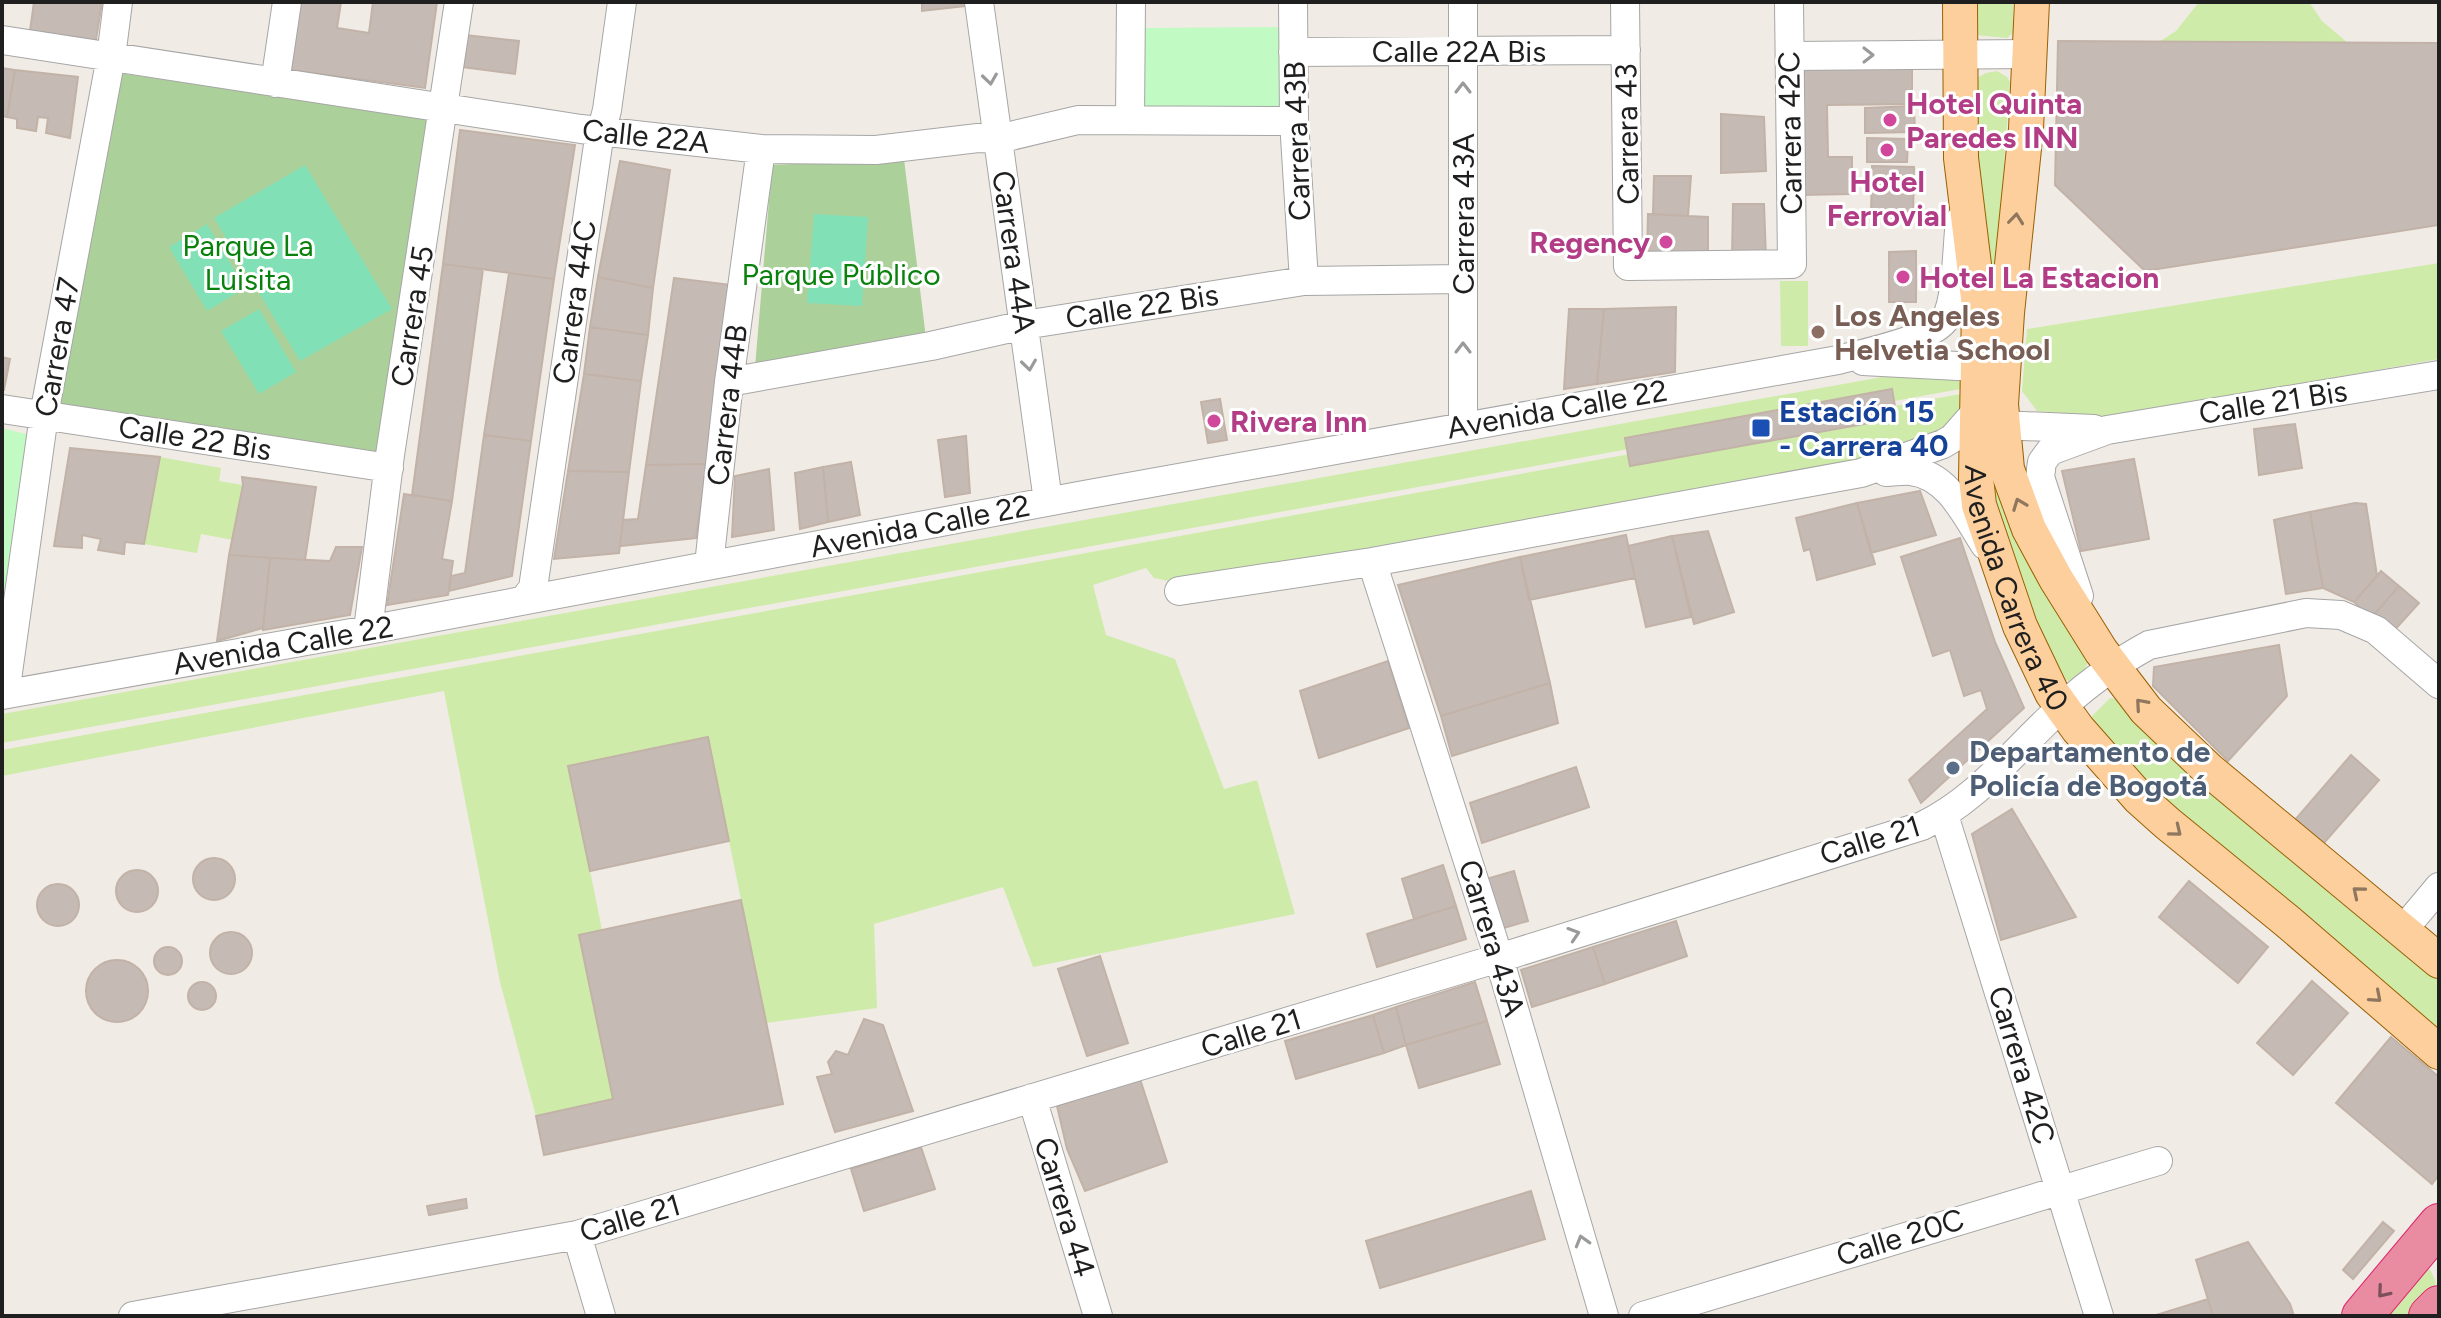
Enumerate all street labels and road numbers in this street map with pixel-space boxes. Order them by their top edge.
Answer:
street label: Calle 22A Bis [1372,33,1546,70]
street label: Carrera 42C [1770,51,1810,215]
street label: Carrera 43B [1276,61,1318,221]
street label: Carrera 43 [1607,63,1647,205]
street label: Calle 22A [581,111,712,161]
street label: Carrera 43A [1445,132,1482,295]
street label: Carrera 44A [984,168,1044,336]
street label: Carrera 44C [544,218,604,386]
street label: Carrera 45 [383,243,441,389]
street label: Carrera 47 [27,274,87,420]
street label: Calle 22 Bis [1063,276,1221,336]
street label: Carrera 44B [699,322,755,488]
street label: Avenida Calle 22 [1444,371,1670,447]
street label: Calle 21 Bis [2196,372,2350,432]
street label: Calle 22 Bis [116,408,274,468]
street label: Avenida Carrera 40 [1957,465,2077,718]
street label: Avenida Calle 22 [807,487,1033,565]
street label: Avenida Calle 22 [170,607,396,683]
street label: Calle 21 [1815,807,1925,873]
street label: Carrera 43A [1451,855,1534,1021]
street label: Carrera 42C [1980,981,2064,1149]
street label: Calle 21 [1196,1000,1306,1066]
street label: Carrera 44 [1026,1133,1104,1281]
street label: Calle 21 [575,1186,685,1250]
street label: Calle 20C [1832,1200,1968,1274]

